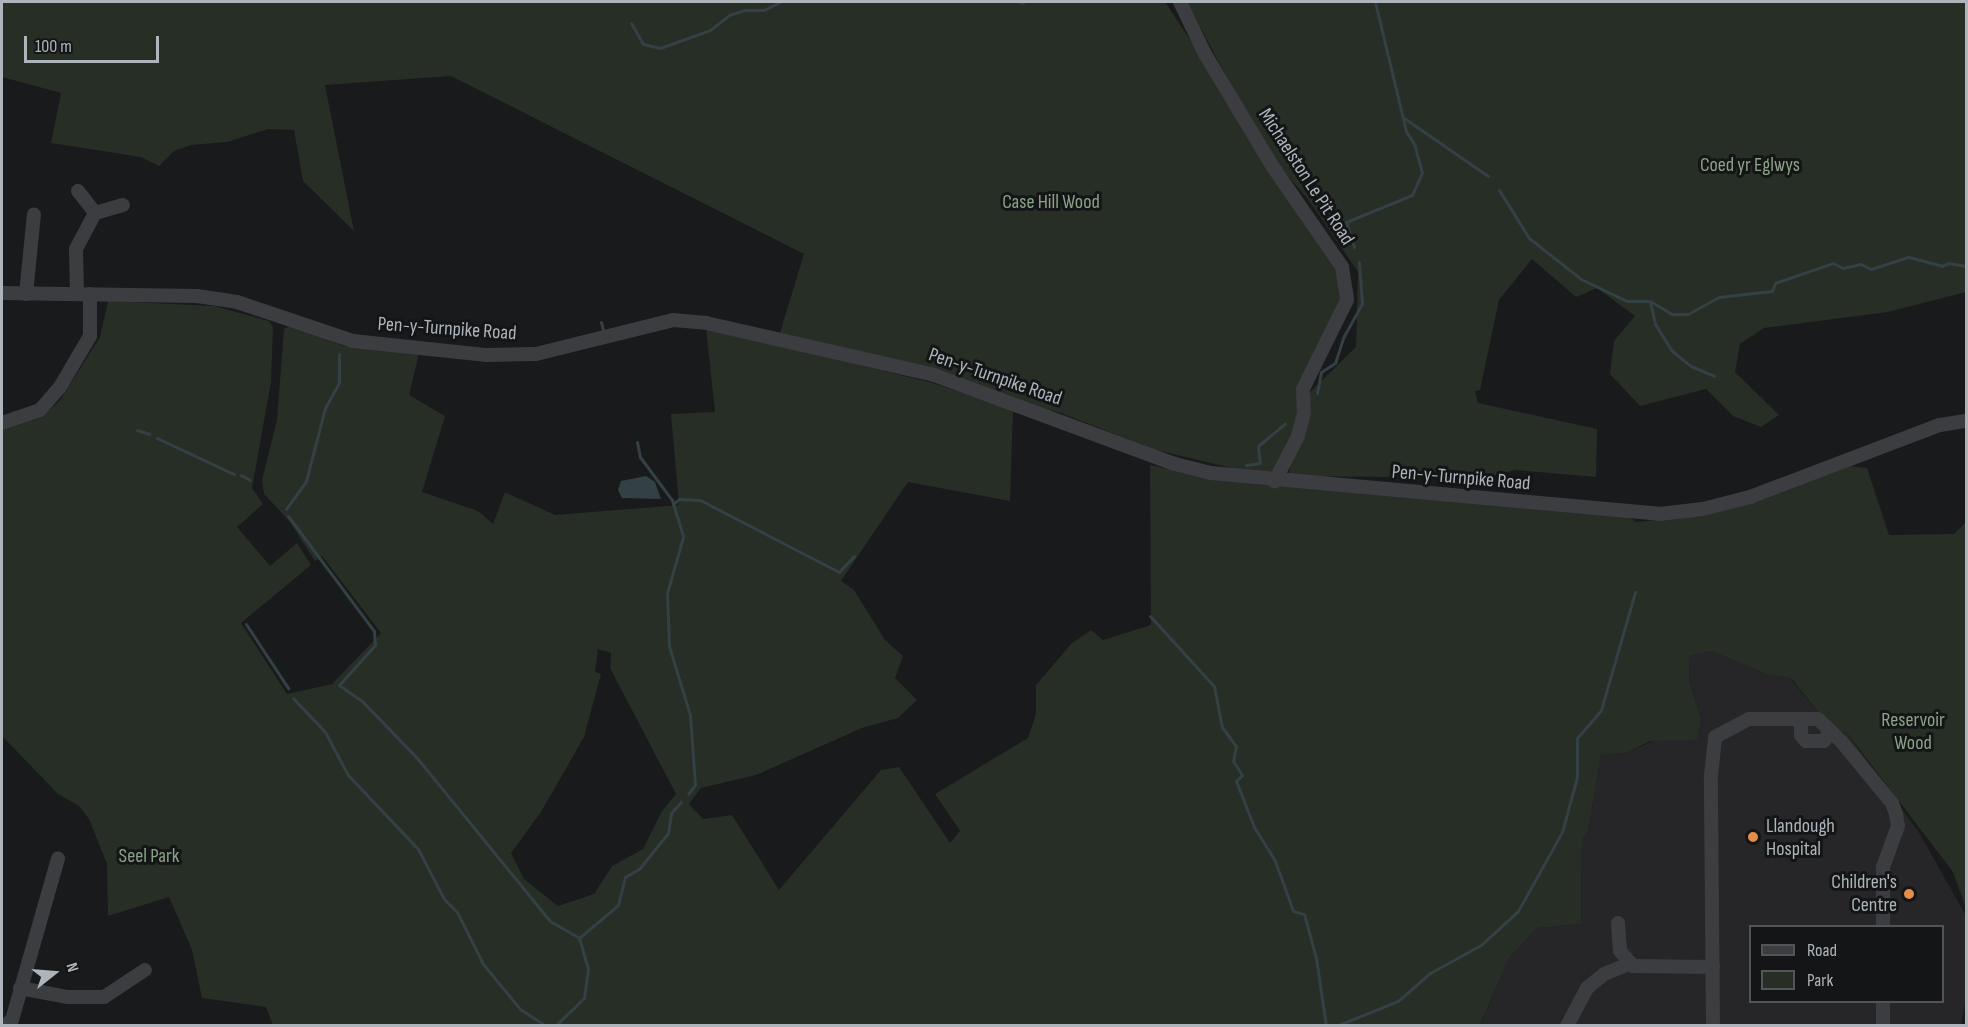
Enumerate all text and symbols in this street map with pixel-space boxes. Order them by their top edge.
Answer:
scale bar [27,24,162,62]
text: 100 m [35,36,72,57]
street label: Michaelston Le Pit Road [1253,104,1359,250]
park label: Coed yr Eglwys [1700,153,1800,177]
park label: Case Hill Wood [1002,190,1100,214]
street label: Pen-y-Turnpike Road [377,312,517,346]
street label: Pen-y-Turnpike Road [925,343,1065,411]
street label: Pen-y-Turnpike Road [1391,460,1531,496]
park label: Reservoir Wood [1881,708,1945,755]
place label: Llandough Hospital [1766,814,1835,861]
marker: Llandough Hospital [1744,828,1762,846]
park label: Seel Park [119,844,179,868]
place label: Children's Centre [1831,870,1897,917]
marker: Children's Centre [1902,887,1916,901]
legend [1749,925,1944,1003]
text: Road [1807,940,1837,961]
north arrow [24,943,84,1003]
text: N [61,961,82,974]
text: Park [1807,970,1833,991]

